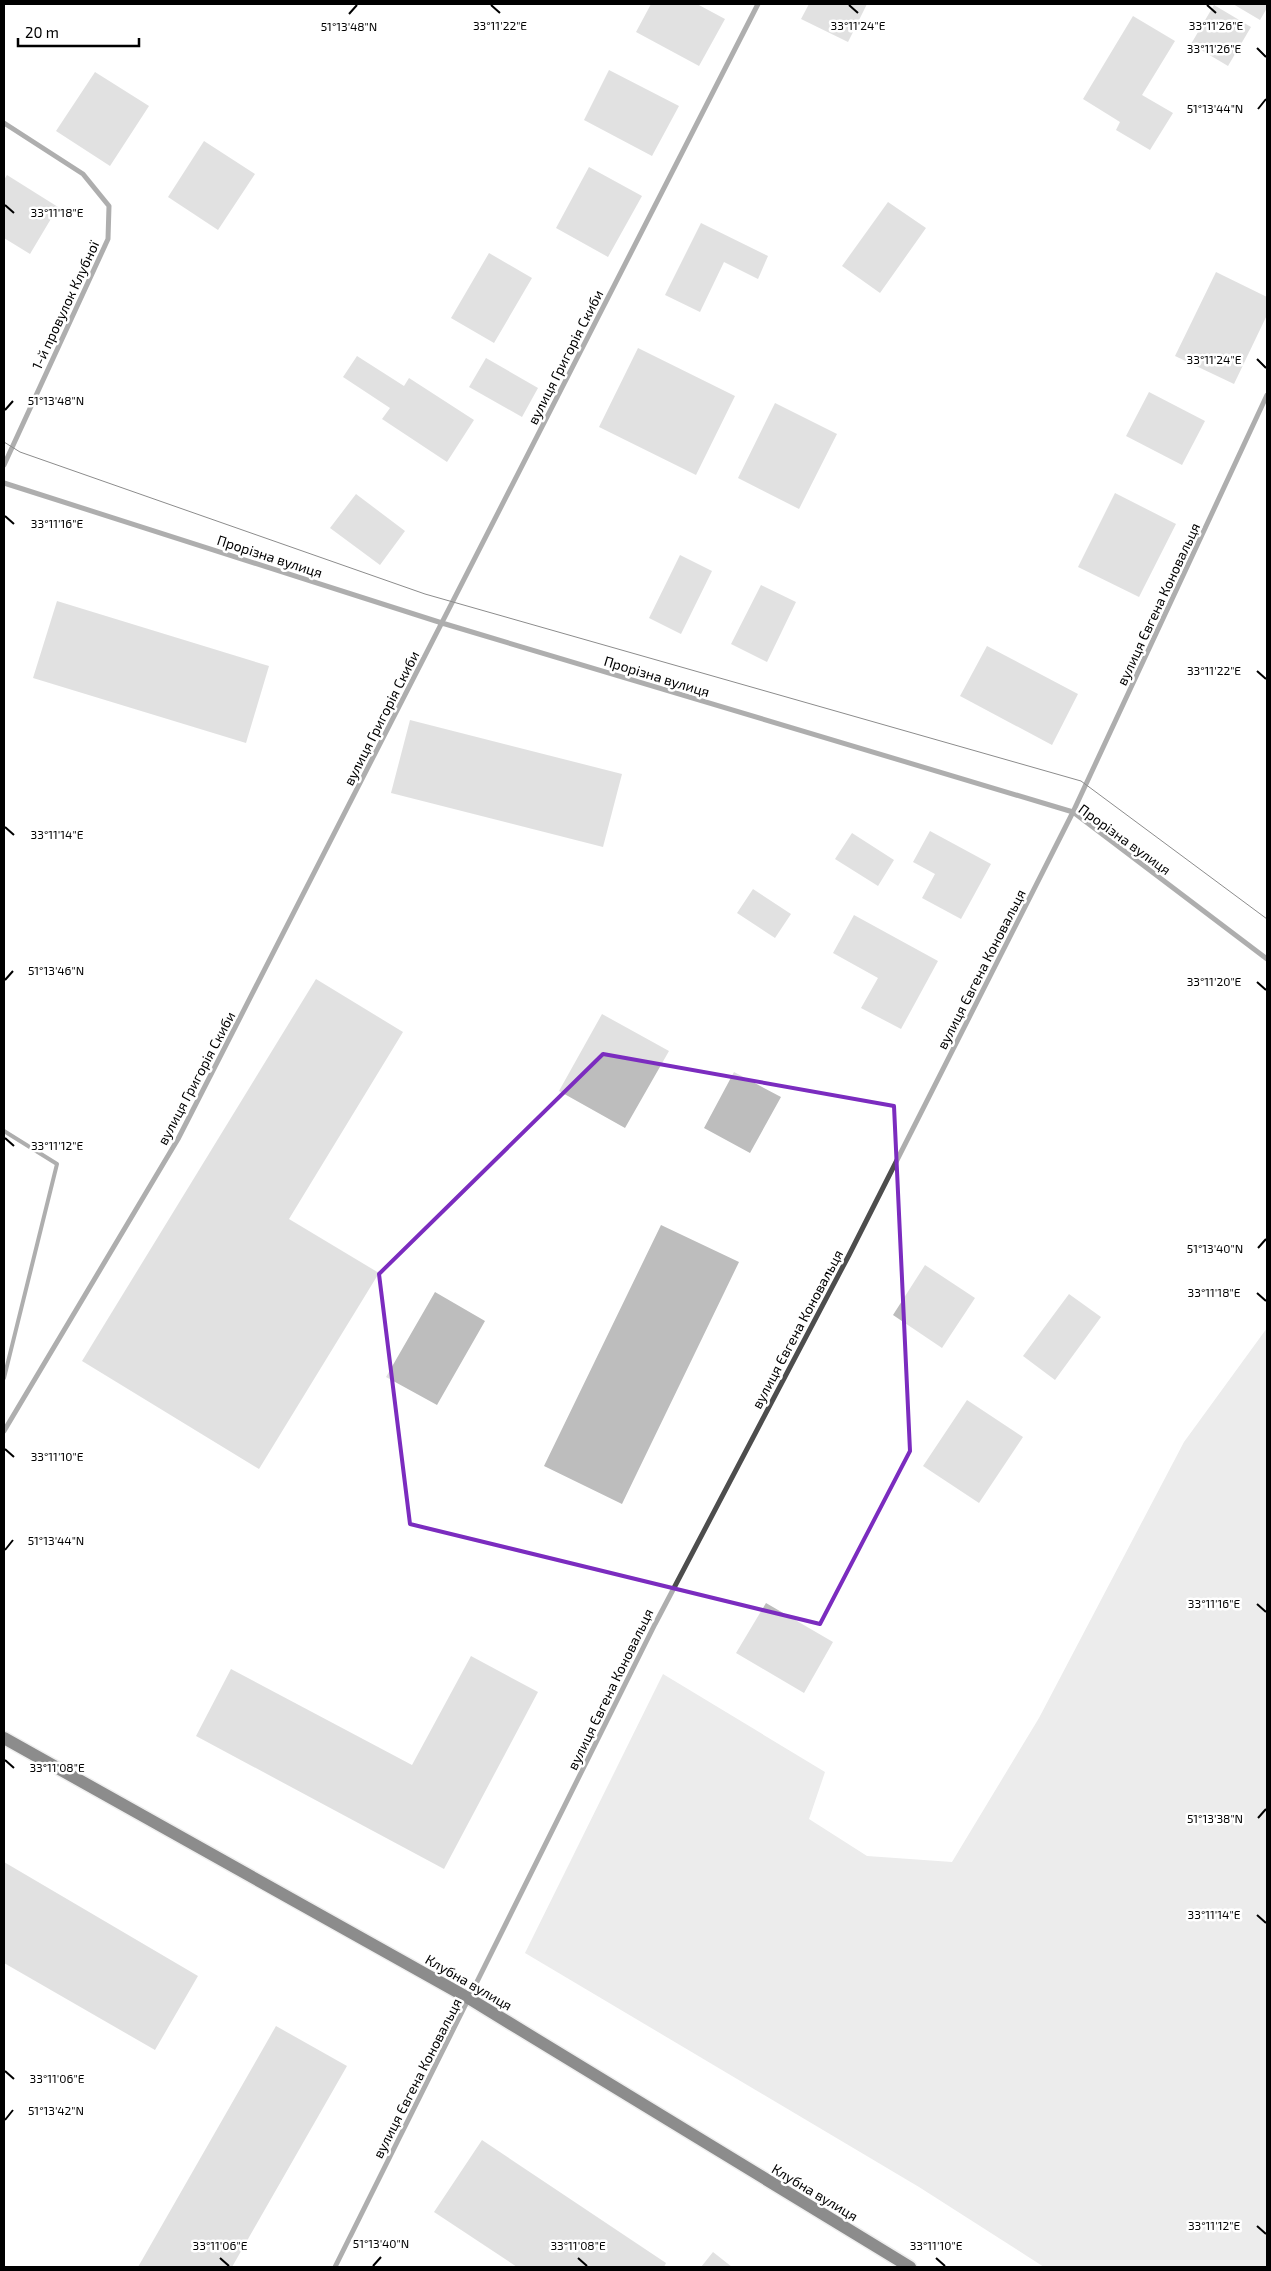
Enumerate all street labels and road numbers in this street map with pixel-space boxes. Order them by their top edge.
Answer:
street label: 1-й провулок Клубної [28,238,102,372]
street label: вулиця Григорія Скиби [524,287,606,427]
street label: вулиця Євгена Коновальця [1113,520,1203,688]
street label: Прорізна вулиця [215,531,325,581]
street label: вулиця Григорія Скиби [340,648,422,788]
street label: Прорізна вулиця [602,652,712,700]
street label: Прорізна вулиця [1076,800,1174,878]
street label: вулиця Євгена Коновальця [933,886,1029,1052]
street label: вулиця Григорія Скиби [154,1008,238,1148]
street label: вулиця Євгена Коновальця [748,1247,846,1411]
street label: вулиця Євгена Коновальця [563,1606,657,1772]
street label: Клубна вулиця [423,1950,515,2014]
street label: вулиця Євгена Коновальця [369,1995,465,2161]
street label: Клубна вулиця [769,2160,861,2224]

